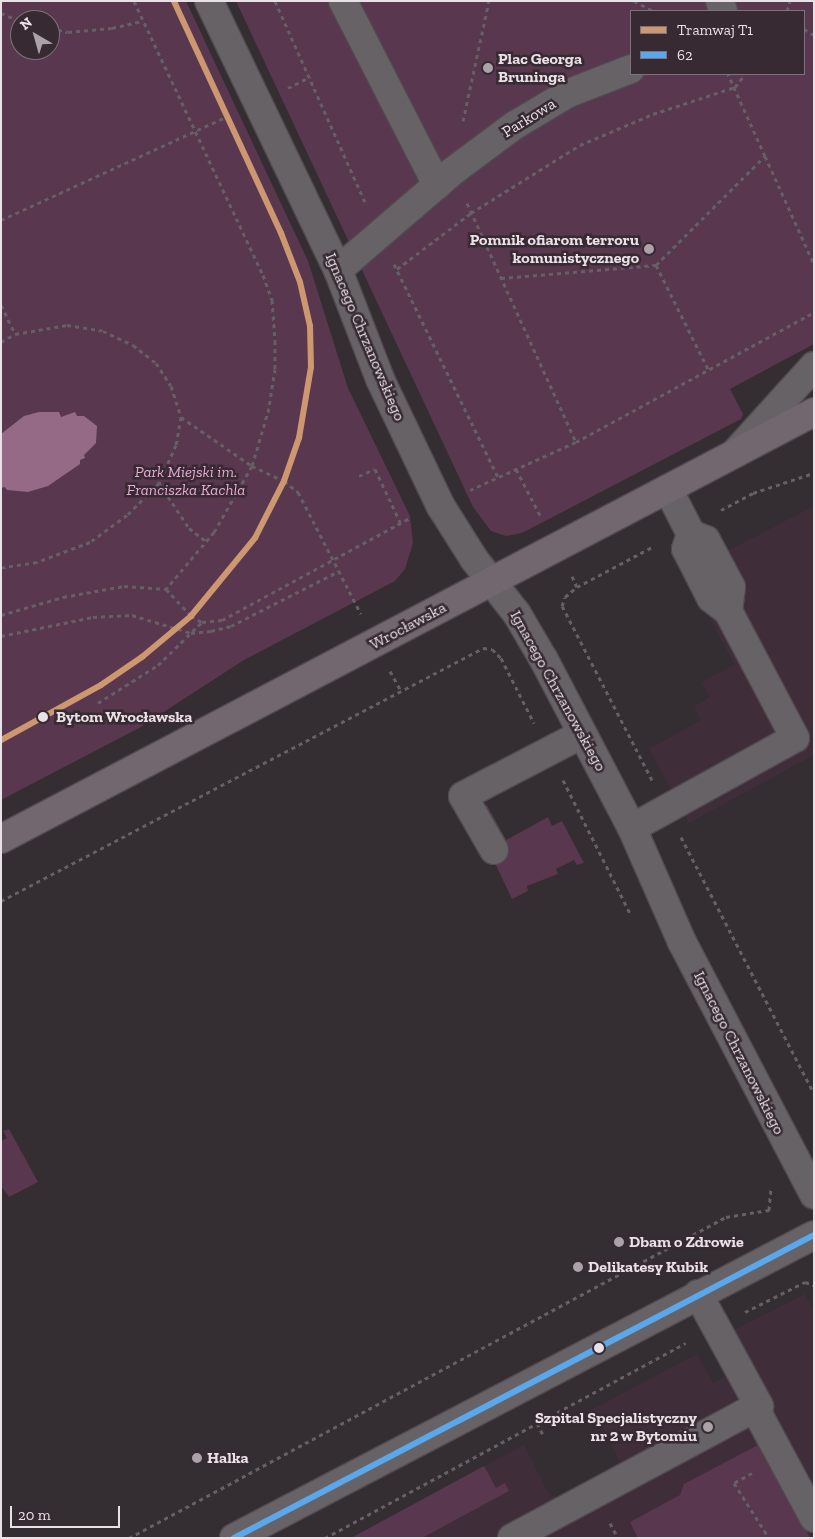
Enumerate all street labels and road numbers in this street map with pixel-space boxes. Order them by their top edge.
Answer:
street label: Parkowa [499,94,559,142]
street label: Ignacego Chrzanowskiego [321,250,409,424]
street label: Wrocławska [367,598,449,654]
street label: Ignacego Chrzanowskiego [506,607,610,775]
street label: Ignacego Chrzanowskiego [689,968,789,1138]

